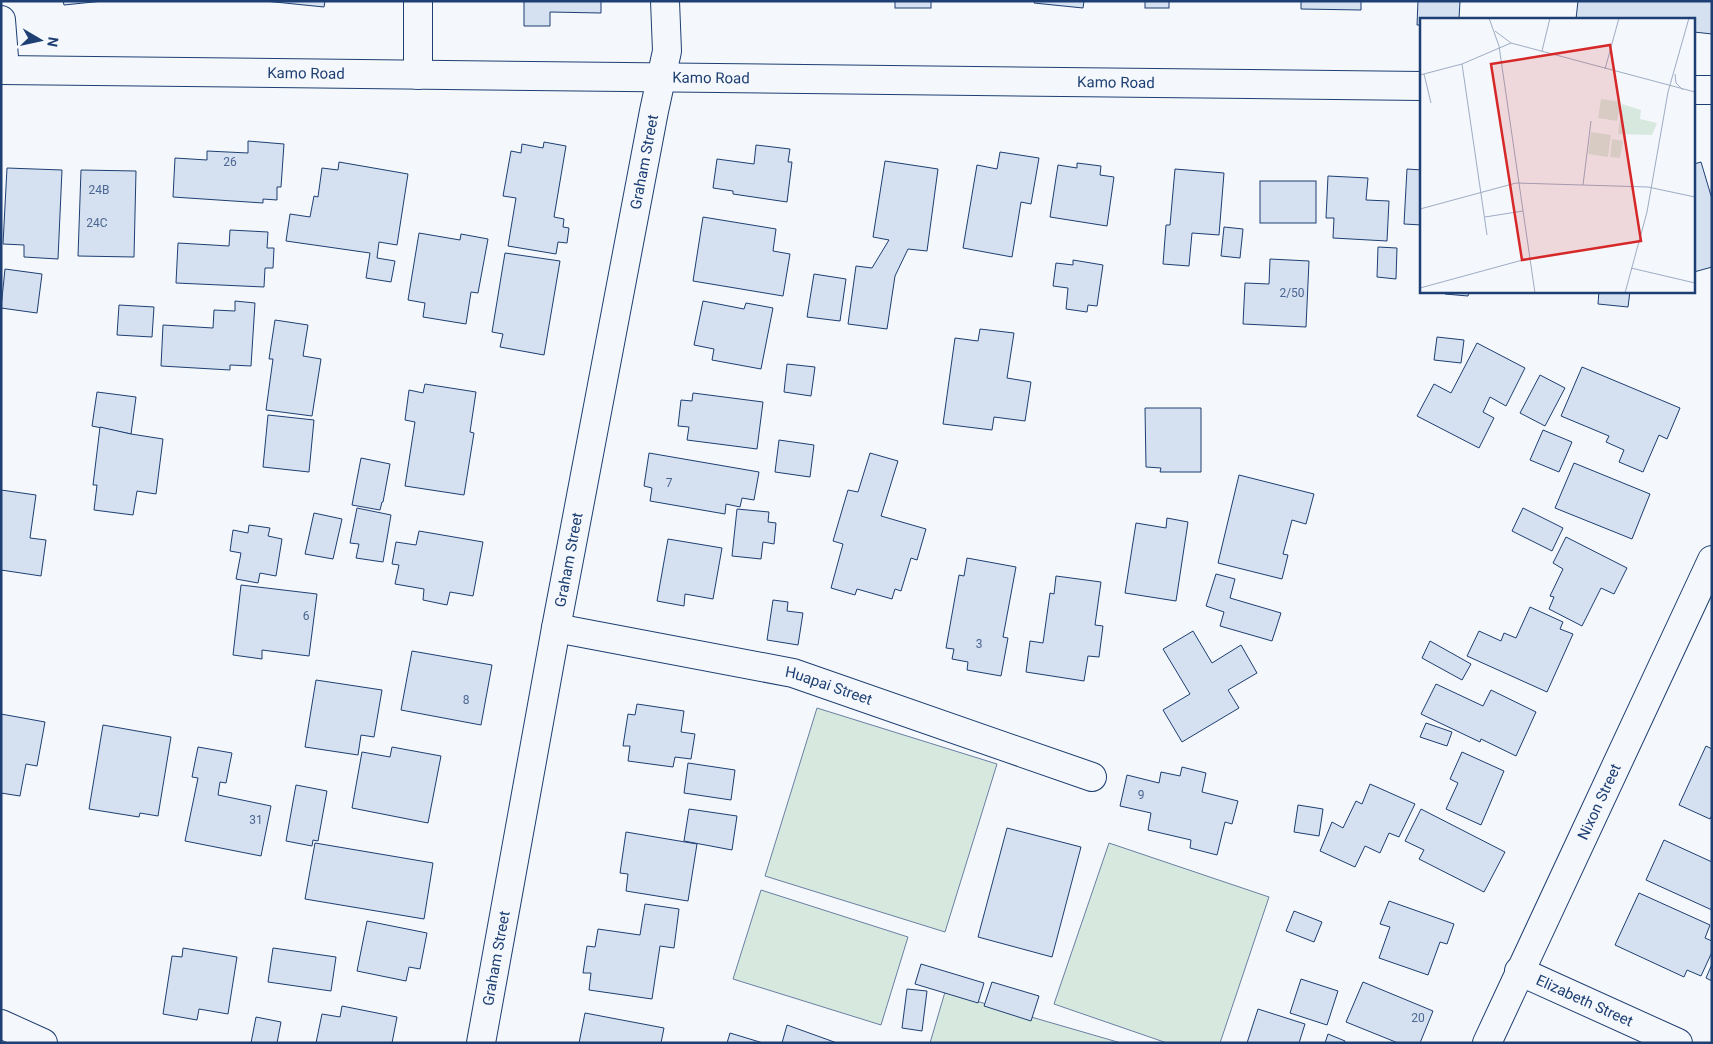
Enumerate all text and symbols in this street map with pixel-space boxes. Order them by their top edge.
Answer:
north arrow [15,15,65,65]
inset map [1420,18,1696,292]
text: N [44,36,62,48]
street label: Kamo Road [267,64,345,83]
street label: Kamo Road [672,69,750,87]
street label: Kamo Road [1077,73,1155,92]
street label: Graham Street [627,113,662,211]
house number: 26 [223,155,237,169]
house number: 24B [89,183,109,197]
house number: 24C [86,216,108,230]
house number: 2/50 [1279,286,1305,300]
house number: 7 [666,476,673,490]
street label: Graham Street [551,511,587,609]
house number: 6 [303,609,310,623]
house number: 3 [976,637,982,651]
street label: Huapai Street [784,663,875,709]
house number: 8 [463,693,470,707]
street label: Nixon Street [1574,761,1625,843]
house number: 9 [1138,788,1144,802]
house number: 31 [249,813,263,827]
street label: Graham Street [479,909,514,1007]
street label: Elizabeth Street [1533,971,1636,1030]
house number: 20 [1411,1011,1425,1025]

